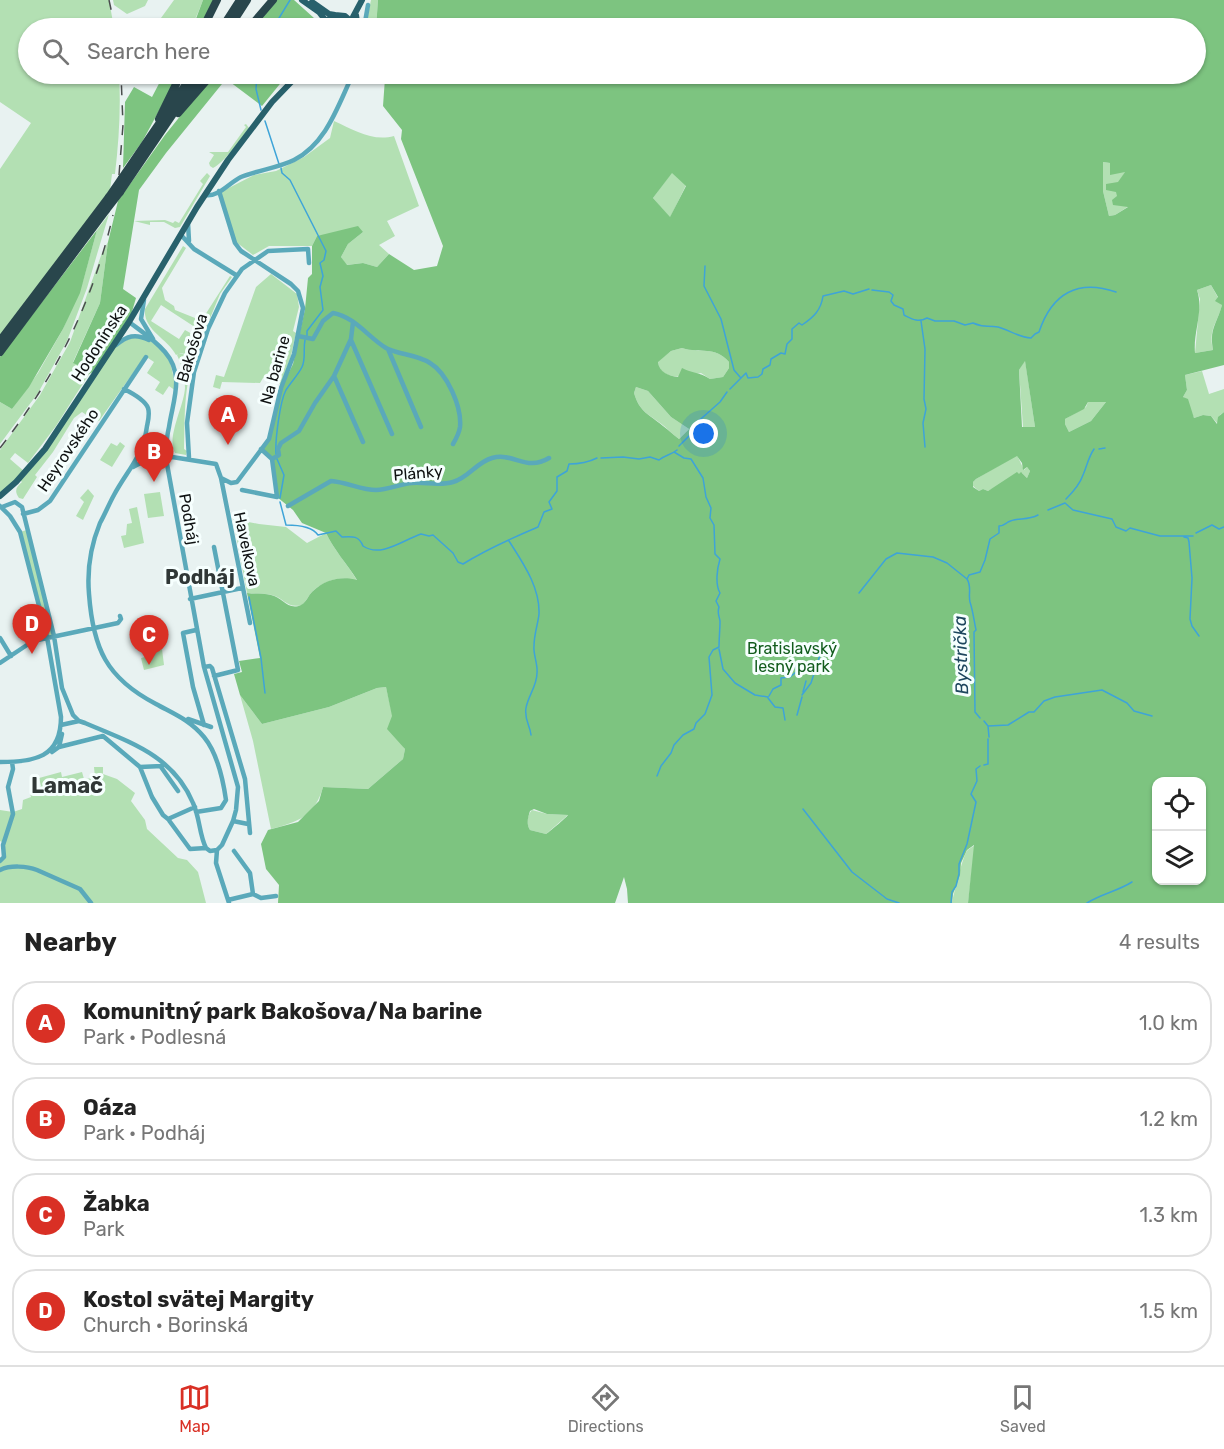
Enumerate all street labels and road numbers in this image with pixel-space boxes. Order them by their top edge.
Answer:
street label: Hodonínska [67,301,131,385]
street label: Bakošova [173,311,211,385]
street label: Na barine [256,333,294,407]
street label: Heyrovského [33,405,103,495]
street label: Plánky [392,461,444,485]
street label: Podháj [175,492,203,546]
street label: Havelkova [230,510,264,588]

